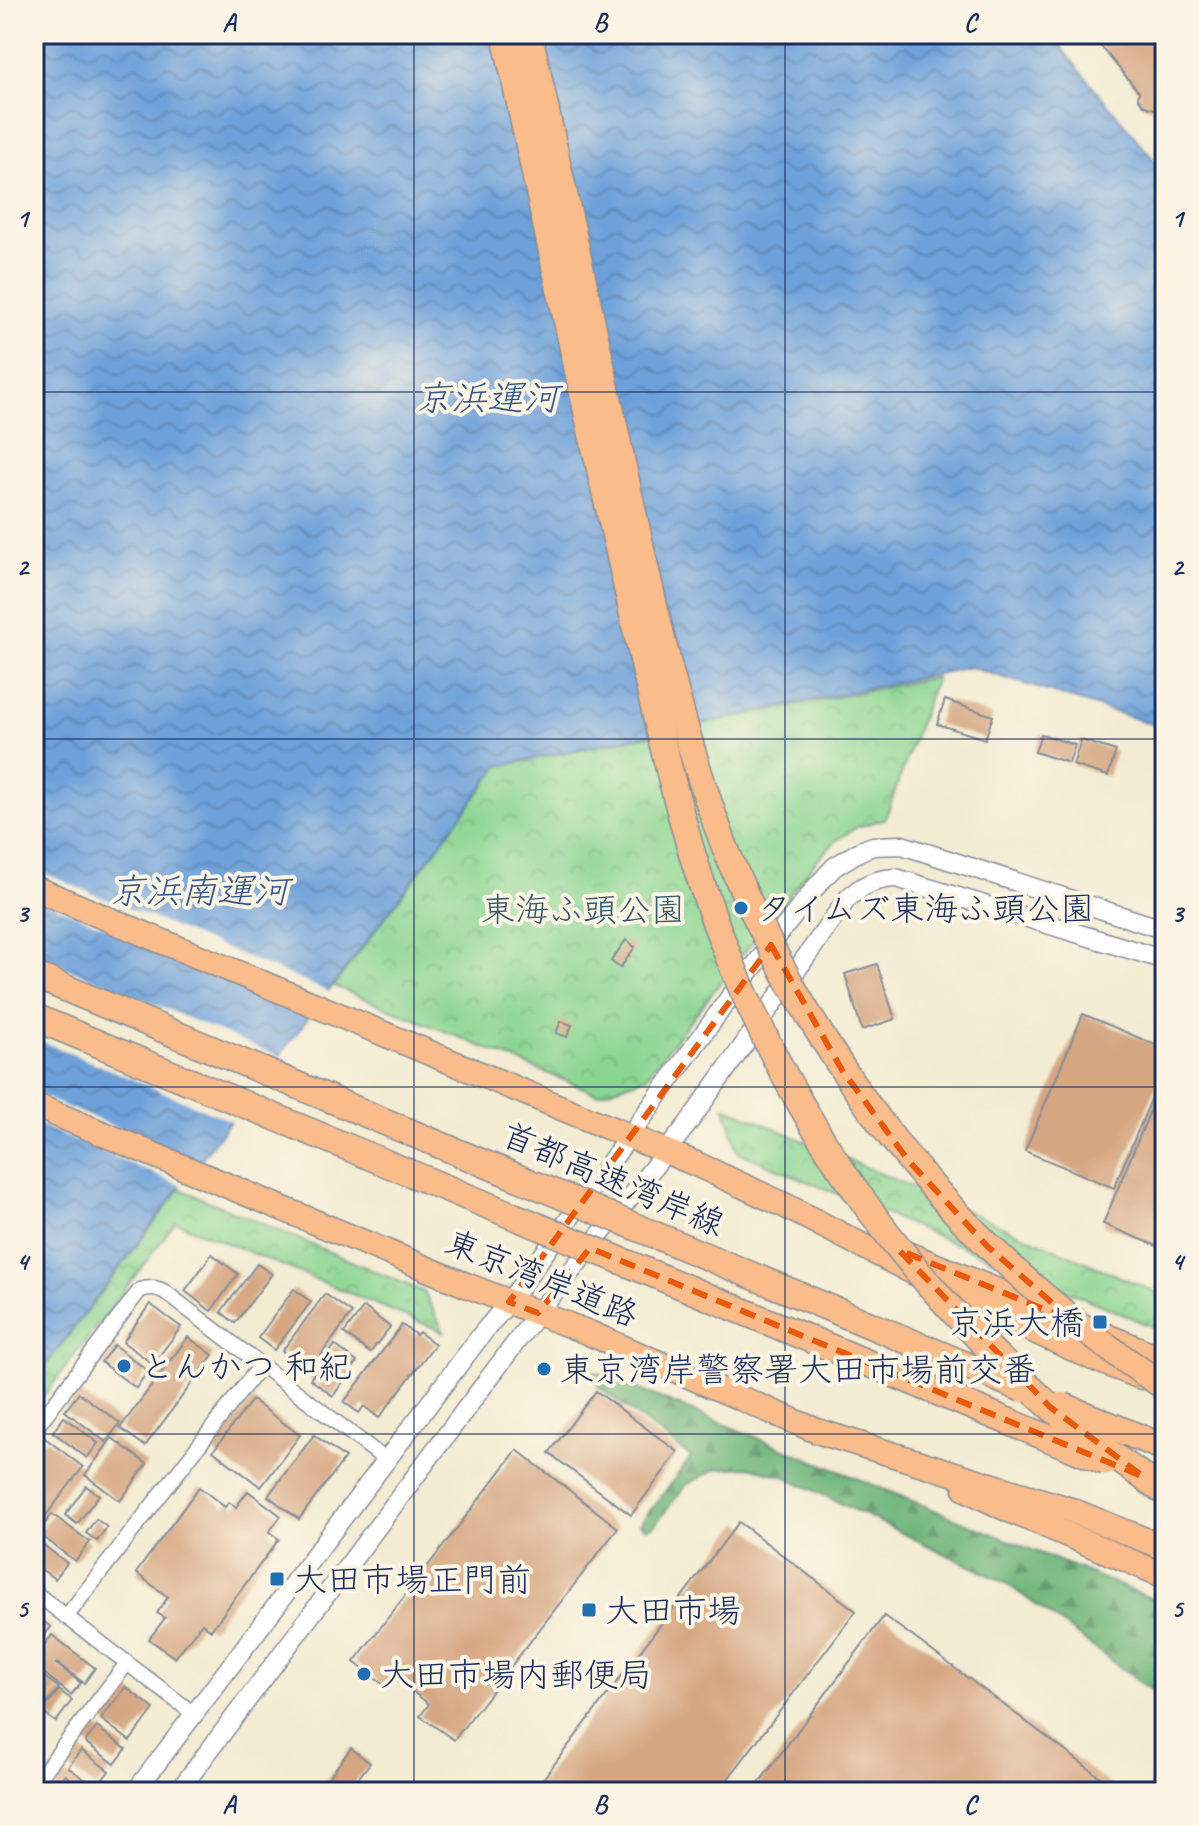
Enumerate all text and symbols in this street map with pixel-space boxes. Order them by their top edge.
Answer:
text: A [222,6,237,39]
text: B [593,6,609,39]
text: C [964,6,980,39]
text: 1 [16,202,31,235]
text: 1 [1171,202,1186,235]
water label: 京浜運河 [415,375,564,421]
text: 2 [16,550,30,583]
text: 2 [1171,550,1185,583]
water label: 京浜南運河 [109,868,294,914]
place label: タイムズ東海ふ頭公園 [757,887,1094,930]
park label: 東海ふ頭公園 [481,888,685,931]
text: 3 [16,897,30,930]
text: 3 [1171,897,1185,930]
marker: タイムズ東海ふ頭公園 [732,899,750,917]
street label: 首都高速湾岸線 [495,1113,731,1245]
street label: 東京湾岸道路 [439,1220,645,1336]
text: 4 [16,1245,31,1278]
text: 4 [1171,1245,1186,1278]
place label: 京浜大橋 [948,1301,1084,1344]
marker: 京浜大橋 [1091,1313,1109,1331]
place label: とんかつ 和紀 [140,1345,352,1388]
place label: 東京湾岸警察署大田市場前交番 [560,1348,1036,1391]
marker: とんかつ 和紀 [115,1357,133,1375]
marker: 東京湾岸警察署大田市場前交番 [535,1360,553,1378]
place label: 大田市場正門前 [293,1558,531,1601]
marker: 大田市場正門前 [268,1570,286,1588]
place label: 大田市場 [605,1589,741,1632]
text: 5 [16,1592,30,1625]
text: 5 [1171,1592,1185,1625]
marker: 大田市場 [580,1601,598,1619]
place label: 大田市場内郵便局 [380,1653,652,1696]
marker: 大田市場内郵便局 [355,1665,373,1683]
text: A [222,1788,237,1821]
text: B [593,1788,609,1821]
text: C [964,1788,980,1821]

